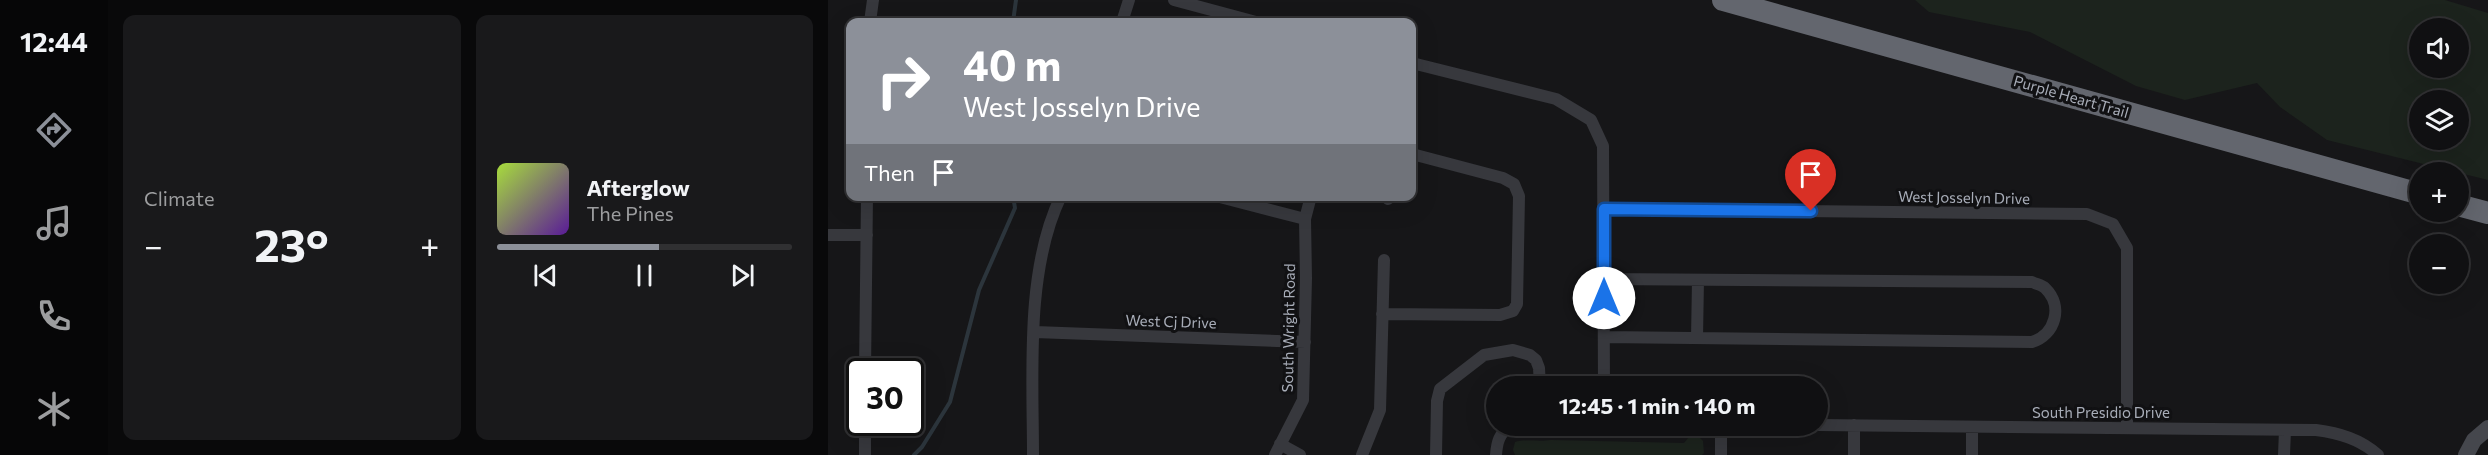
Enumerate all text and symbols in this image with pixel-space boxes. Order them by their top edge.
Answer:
map controls [2409,18,2469,294]
button: sound [2409,18,2469,78]
text: 12:44 [20,25,88,58]
text: 40 m [963,38,1061,90]
icon: right [864,42,942,120]
street label: Purple Heart Trail [2012,71,2131,121]
text: West Josselyn Drive [963,90,1201,123]
button: layers [2409,90,2469,150]
icon: directions [33,109,75,151]
pin [1785,149,1836,211]
icon: arrive [927,156,960,189]
icon: arrive [1794,158,1827,191]
text: Then [864,159,915,186]
button: + [2409,162,2469,222]
text: Afterglow [587,174,690,201]
text: Climate [144,186,214,210]
street label: West Josselyn Drive [1898,187,2030,207]
text: The Pines [587,201,674,225]
icon: music [33,202,75,244]
text: 23° [254,216,329,271]
text: − [144,224,163,265]
text: + [420,224,439,265]
button: − [2409,234,2469,294]
icon: previous [529,259,562,292]
icon: pause [628,259,661,292]
icon: next [726,259,759,292]
street label: South Wright Road [1278,263,1298,393]
position arrow [1572,266,1636,330]
icon: phone [33,295,75,337]
street label: West Cj Drive [1125,310,1217,332]
speed limit sign: 30 [846,358,924,436]
icon: climate [33,388,75,430]
text: 12:45 · 1 min · 140 m [1559,392,1755,419]
street label: South Presidio Drive [2032,403,2170,421]

